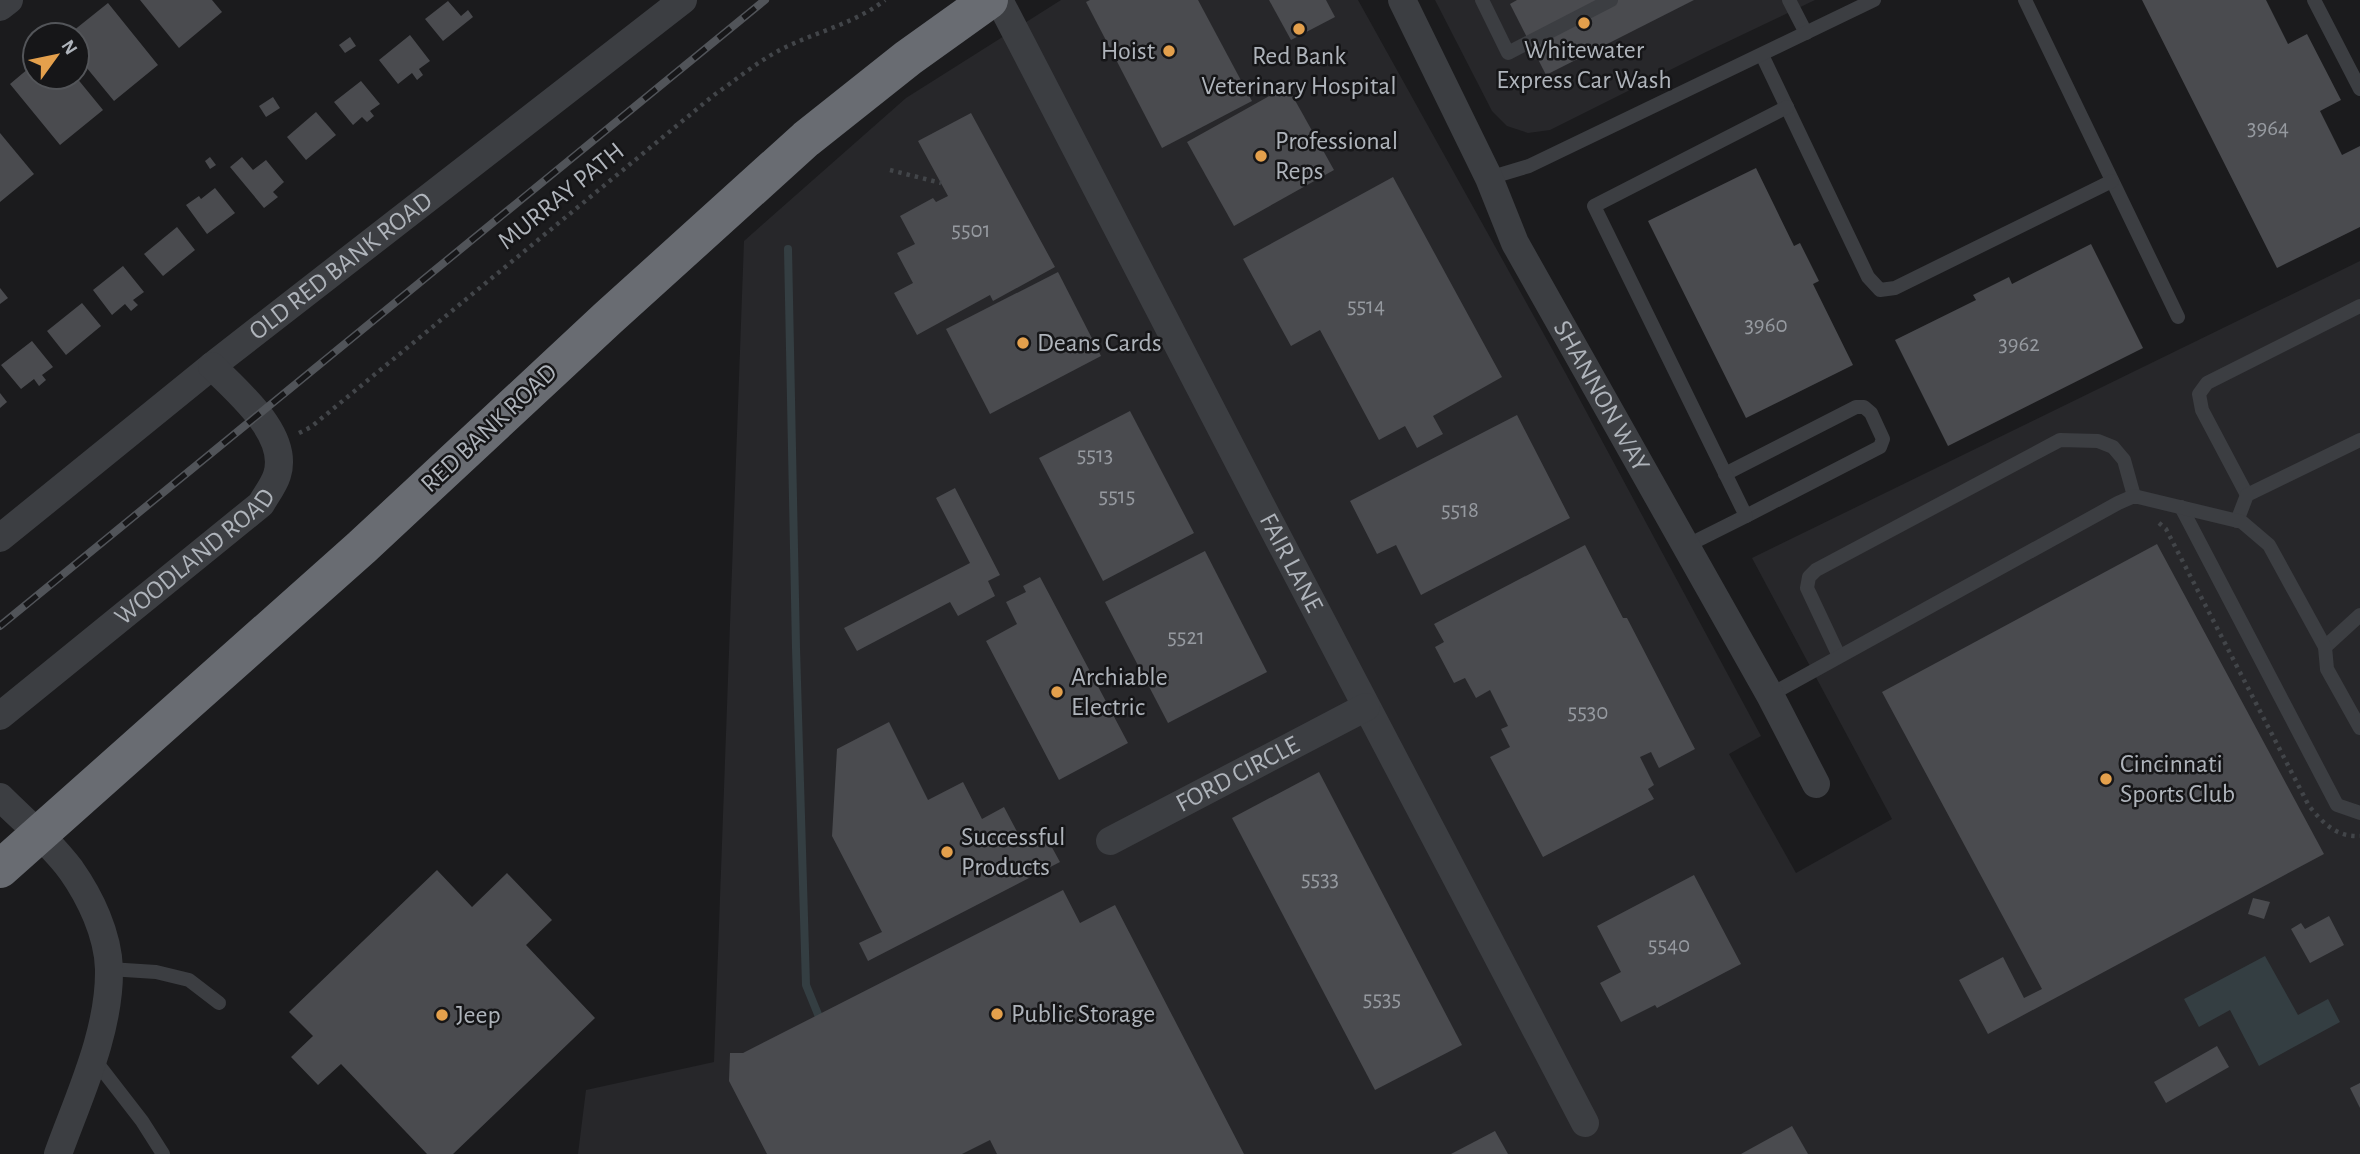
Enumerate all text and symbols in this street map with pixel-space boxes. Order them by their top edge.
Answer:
marker: Whitewater Express Car Wash [1576,15,1592,31]
north arrow [21,21,91,91]
marker: Red Bank Veterinary Hospital [1291,21,1307,37]
text: N [57,37,81,58]
place label: Whitewater Express Car Wash [1496,37,1672,93]
place label: Hoist [1101,38,1155,64]
marker: Hoist [1161,43,1177,59]
place label: Red Bank Veterinary Hospital [1201,43,1397,99]
house number: 3964 [2247,117,2289,140]
place label: Professional Reps [1275,128,1398,184]
street label: MURRAY PATH [493,138,629,254]
marker: Professional Reps [1253,148,1269,164]
street label: OLD RED BANK ROAD [244,187,437,345]
house number: 5501 [951,219,991,242]
house number: 5514 [1347,295,1385,318]
house number: 3960 [1744,314,1788,337]
street label: SHANNON WAY [1549,316,1654,476]
place label: Deans Cards [1037,330,1162,356]
house number: 3962 [1998,333,2040,356]
marker: Deans Cards [1015,335,1031,351]
street label: RED BANK ROAD [416,359,562,497]
house number: 5513 [1077,444,1113,467]
street label: WOODLAND ROAD [110,484,280,630]
house number: 5515 [1099,485,1135,508]
house number: 5518 [1441,499,1479,522]
street label: FAIR LANE [1255,509,1328,616]
house number: 5521 [1167,626,1205,649]
place label: Archiable Electric [1071,664,1168,720]
marker: Archiable Electric [1049,684,1065,700]
house number: 5530 [1568,701,1608,724]
street label: FORD CIRCLE [1172,731,1303,817]
place label: Cincinnati Sports Club [2120,751,2235,807]
marker: Cincinnati Sports Club [2098,771,2114,787]
place label: Successful Products [961,824,1065,880]
marker: Successful Products [939,844,955,860]
house number: 5533 [1301,868,1339,891]
house number: 5540 [1648,934,1690,957]
house number: 5535 [1363,988,1401,1011]
place label: Public Storage [1011,1001,1155,1027]
place label: Jeep [456,1002,501,1028]
marker: Public Storage [989,1006,1005,1022]
marker: Jeep [434,1007,450,1023]

